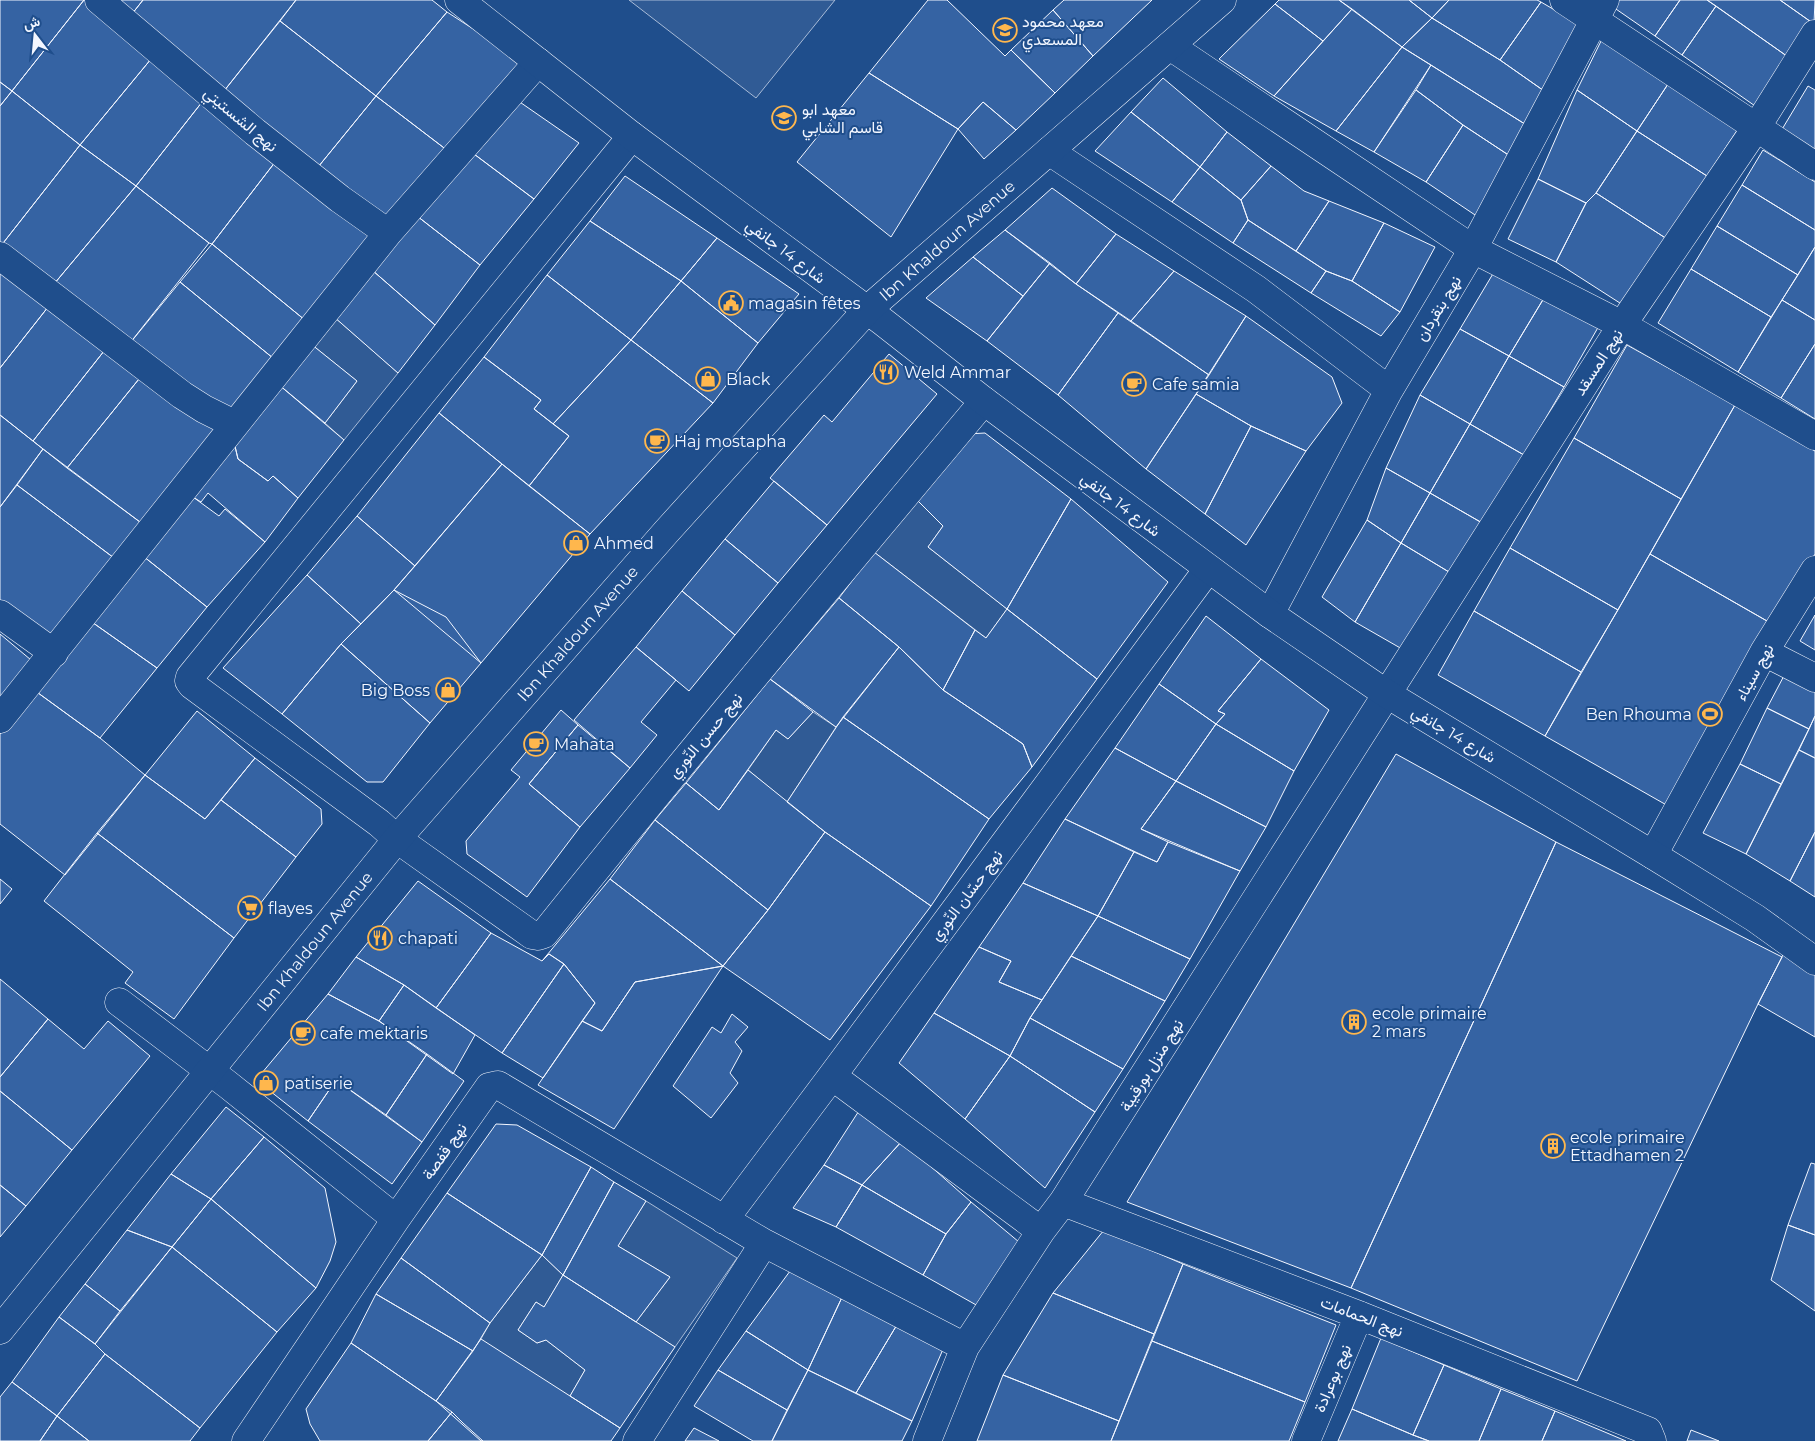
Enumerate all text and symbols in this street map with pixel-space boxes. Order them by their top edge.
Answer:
north arrow [10,10,60,60]
text: ش [21,11,42,33]
place label: معهد محمود المسعدي [1022,12,1104,53]
school or university icon: معهد محمود المسعدي [992,17,1018,43]
street label: نهج الشستيتي [197,83,282,159]
place label: معهد ابو قاسم الشابي [802,100,883,141]
school or university icon: معهد ابو قاسم الشابي [771,105,797,131]
street label: Ibn Khaldoun Avenue [875,176,1019,305]
street label: شارع 14 جانفي [740,215,829,291]
street label: نهج بنقردان [1412,272,1467,345]
public building icon: magasin fêtes [718,290,744,316]
place label: magasin fêtes [748,294,861,313]
street label: نهج المسقد [1570,326,1629,400]
restaurant icon: Weld Ammar [873,359,899,385]
place label: Weld Ammar [904,363,1011,382]
shop icon: Black [695,366,721,392]
place label: Black [726,370,771,389]
cafe icon: Cafe samia [1121,371,1147,397]
place label: Cafe samia [1152,375,1240,394]
cafe icon: Haj mostapha [644,428,670,454]
place label: Haj mostapha [674,432,787,451]
street label: شارع 14 جانفي [1075,468,1164,544]
shop icon: Ahmed [563,530,589,556]
place label: Ahmed [594,534,654,553]
street label: Ibn Khaldoun Avenue [513,562,642,705]
street label: نهج سيناء [1731,640,1780,705]
shop icon: Big Boss [435,677,461,703]
place label: Big Boss [361,681,430,700]
street label: نهج حسن النّوري [664,689,750,784]
sports icon: Ben Rhouma [1697,701,1723,727]
street label: شارع 14 جانفي [1406,702,1499,770]
place label: Ben Rhouma [1586,705,1692,724]
cafe icon: Mahata [523,731,549,757]
place label: Mahata [554,735,615,754]
street label: نهج حسّان النّوري [926,846,1010,947]
street label: Ibn Khaldoun Avenue [253,868,377,1015]
supermarket icon: flayes [237,895,263,921]
place label: flayes [268,899,313,918]
restaurant icon: chapati [367,925,393,951]
place label: chapati [398,929,458,948]
place label: ecole primaire 2 mars [1372,1004,1487,1041]
building icon: ecole primaire 2 mars [1341,1009,1367,1035]
street label: نهج منزل بورقيبة [1116,1016,1189,1116]
cafe icon: cafe mektaris [290,1020,316,1046]
place label: cafe mektaris [320,1024,428,1043]
shop icon: patiserie [253,1070,279,1096]
place label: patiserie [284,1074,353,1093]
street label: نهج قفصة [418,1119,472,1185]
place label: ecole primaire Ettadhamen 2 [1570,1128,1685,1165]
building icon: ecole primaire Ettadhamen 2 [1540,1133,1566,1159]
street label: نهج الحمامات [1317,1292,1406,1343]
street label: نهج بوعرادة [1310,1341,1357,1416]

